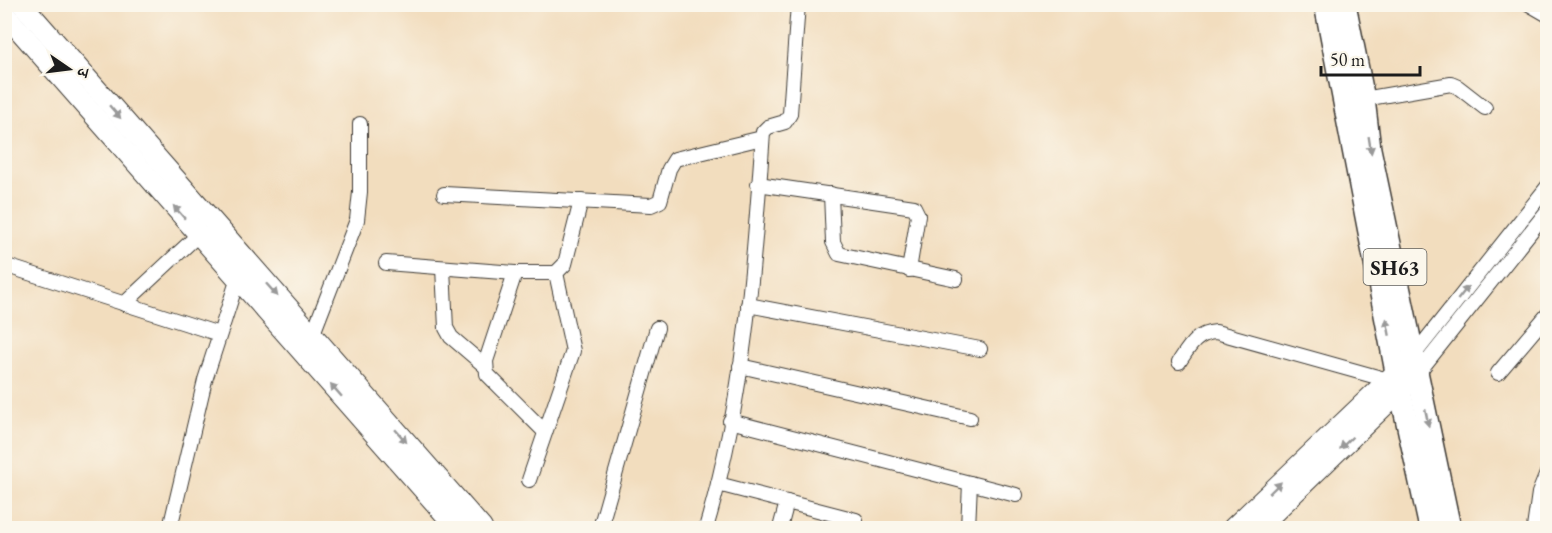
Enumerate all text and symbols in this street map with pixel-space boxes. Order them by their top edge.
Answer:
north arrow [39,39,99,99]
scale bar [1321,39,1420,77]
text: 50 m [1330,48,1365,71]
text: उ [71,65,94,81]
one-way arrow [108,104,121,119]
one-way arrow [1366,135,1375,154]
one-way arrow [173,204,186,219]
road number: SH63 [1364,249,1426,285]
one-way arrow [265,282,278,297]
one-way arrow [1457,285,1470,301]
one-way arrow [1383,318,1392,337]
one-way arrow [330,383,343,398]
one-way arrow [1423,408,1432,427]
one-way arrow [394,428,407,443]
one-way arrow [1340,436,1354,450]
one-way arrow [1268,481,1283,495]

